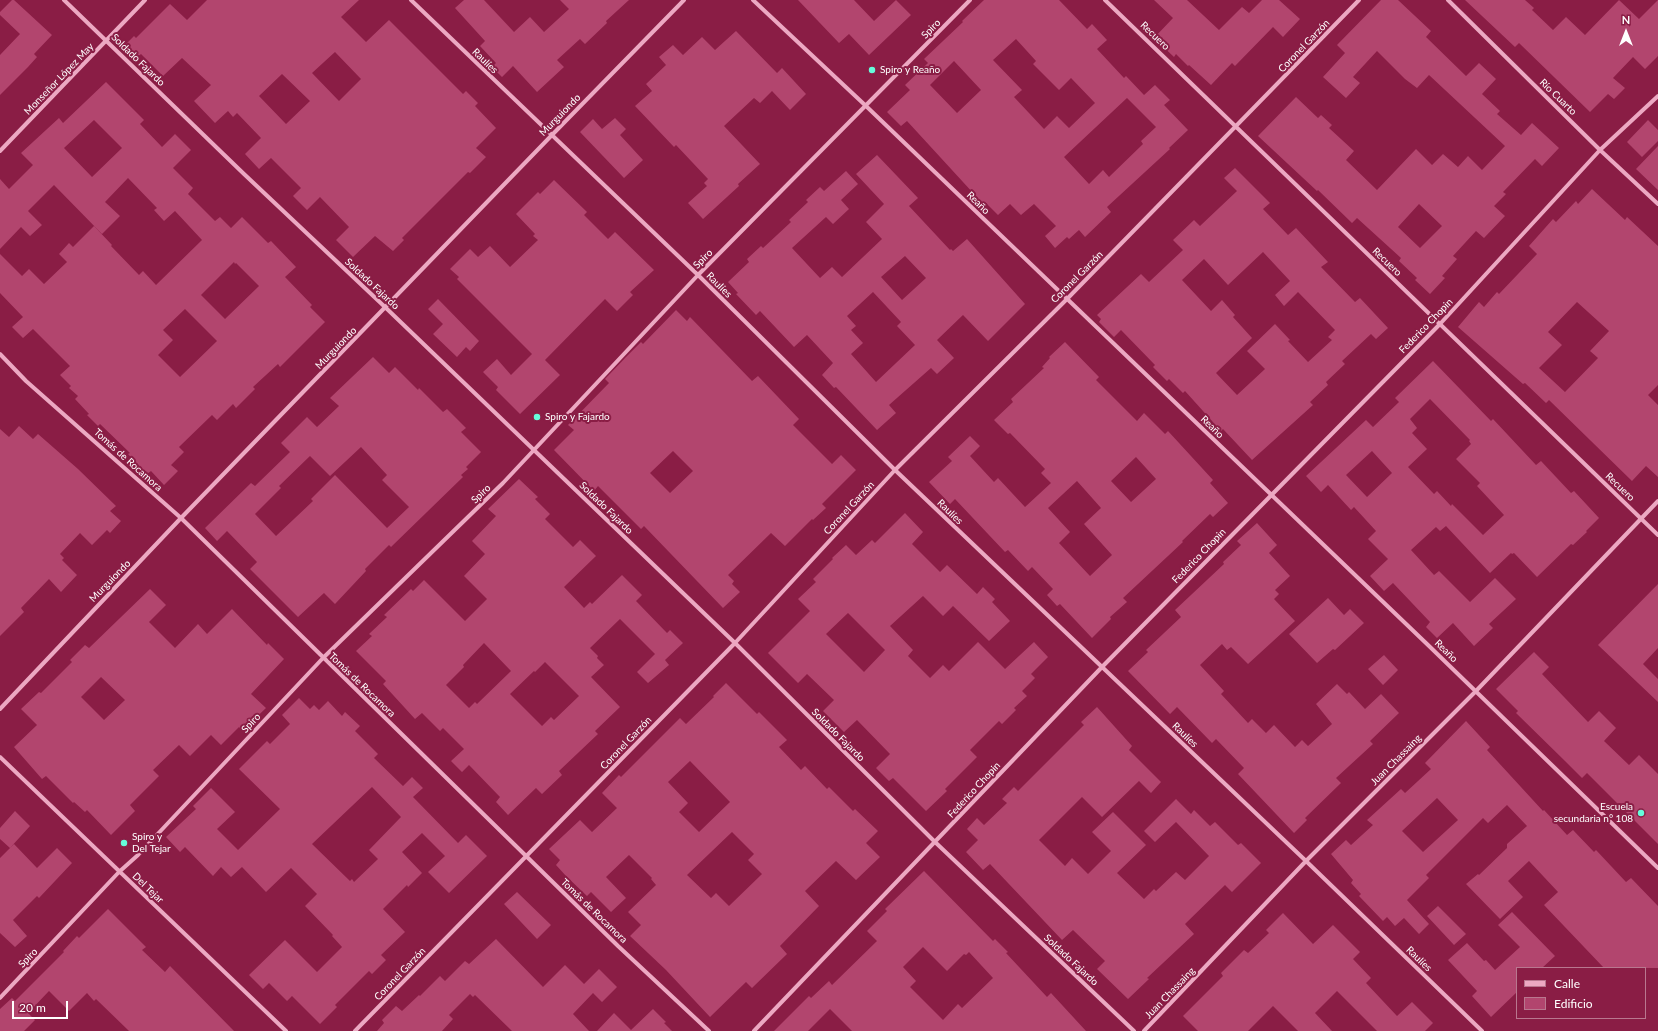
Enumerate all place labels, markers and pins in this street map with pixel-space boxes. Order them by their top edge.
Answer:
place label: Spiro y Reaño [880,64,940,76]
marker: Spiro y Reaño [867,65,877,75]
place label: Spiro y Fajardo [545,411,610,423]
marker: Spiro y Fajardo [532,412,542,422]
place label: Escuela secundaria n° 108 [1554,801,1633,824]
marker: Escuela secundaria n° 108 [1636,808,1646,818]
place label: Spiro y Del Tejar [132,831,171,854]
marker: Spiro y Del Tejar [119,838,129,848]

